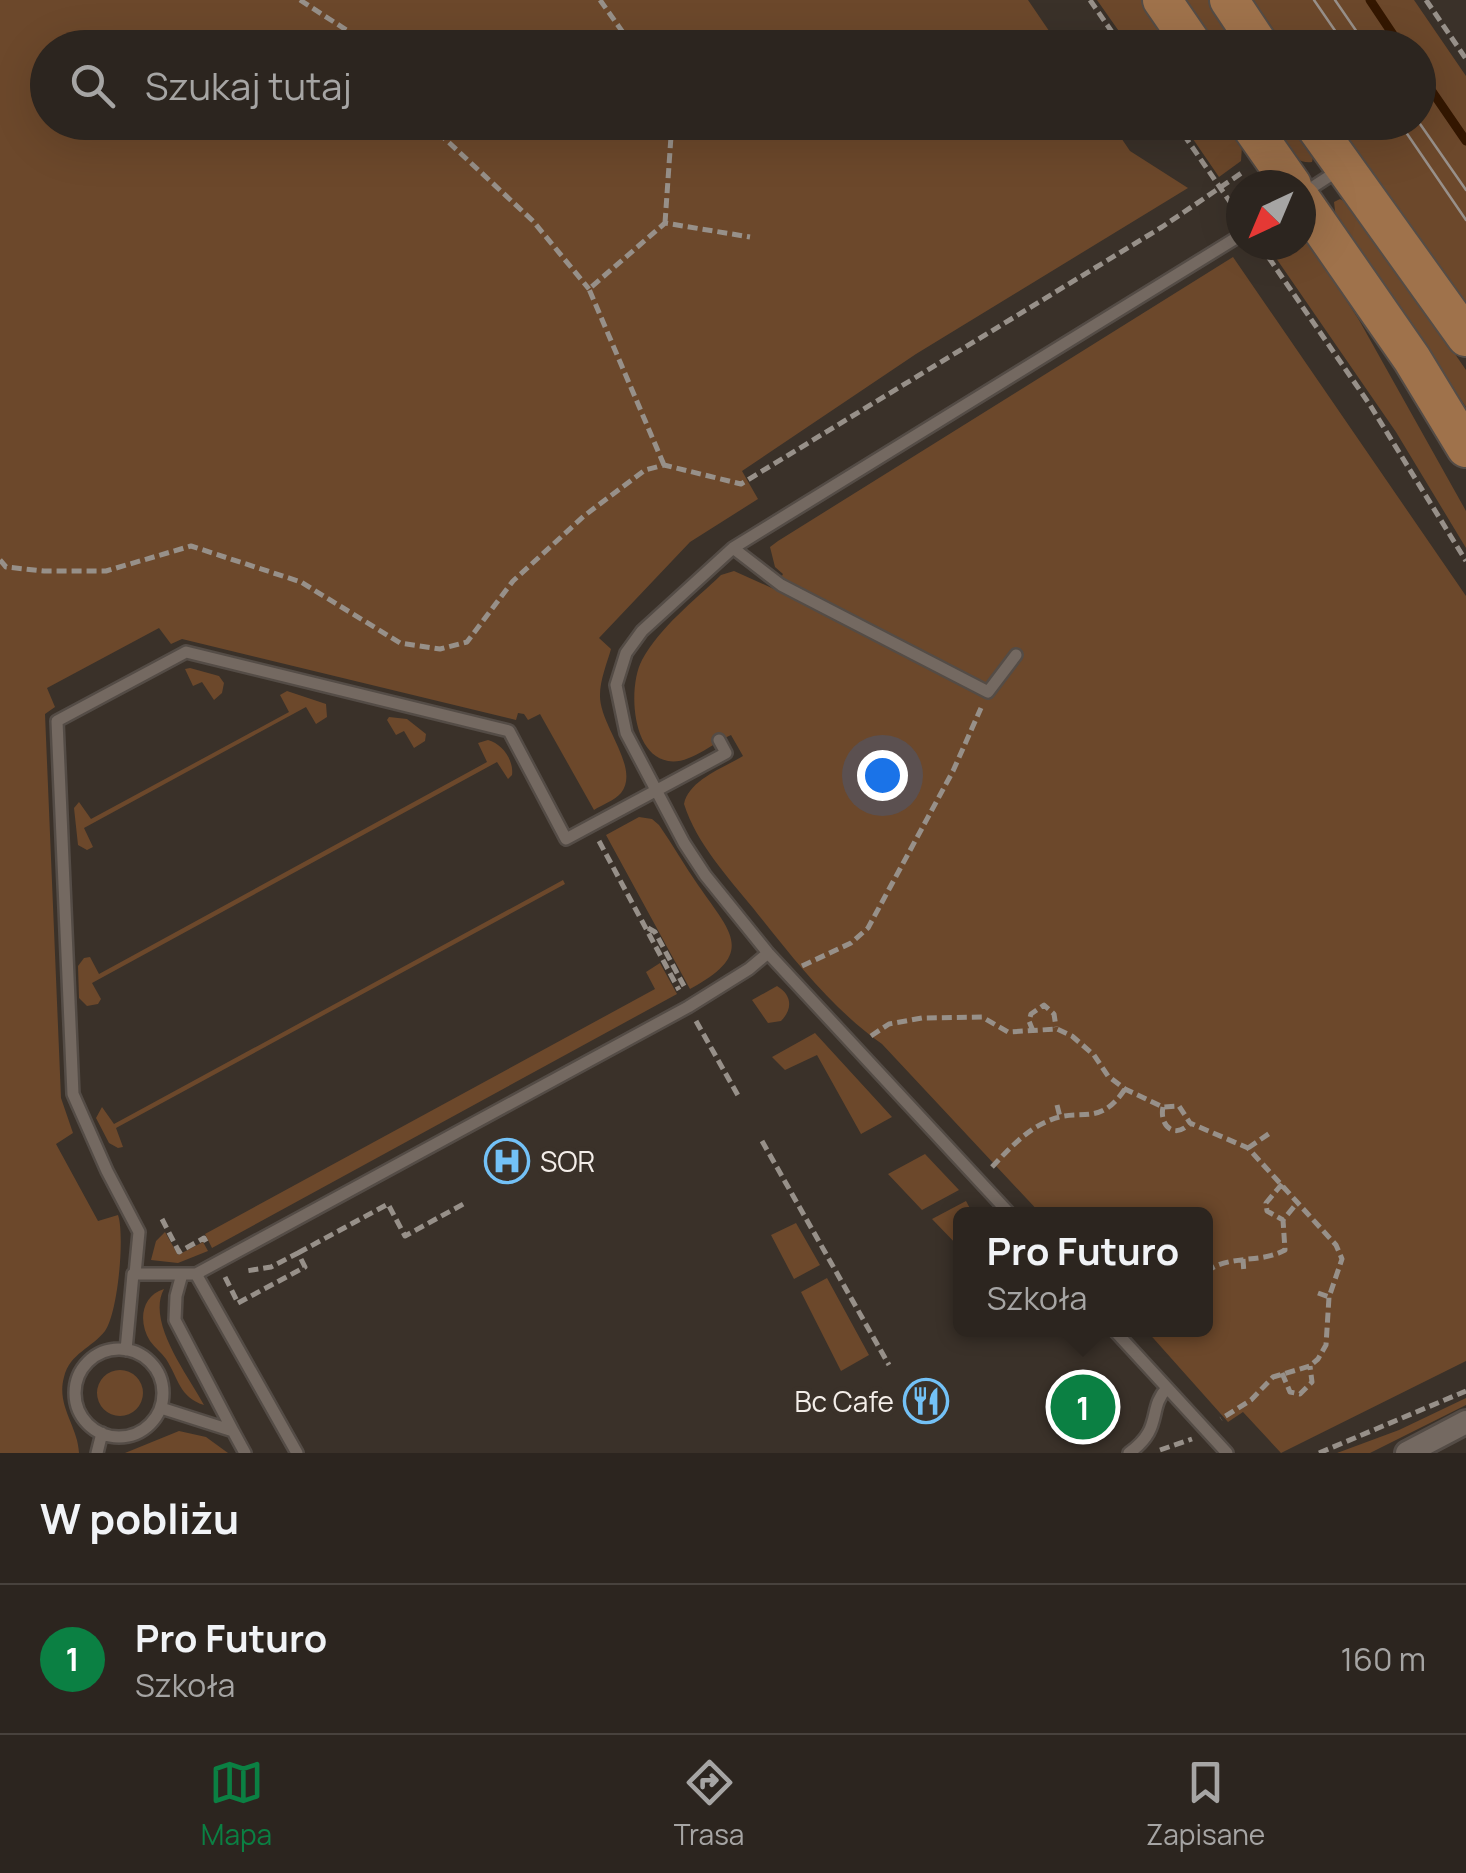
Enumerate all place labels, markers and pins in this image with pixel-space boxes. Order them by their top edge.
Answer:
hospital icon: SOR [484,1138,530,1184]
place label: SOR [540,1142,595,1180]
pin: 1 [1050,1370,1116,1444]
restaurant icon: Bc Cafe [903,1378,949,1424]
place label: Bc Cafe [794,1382,894,1420]

